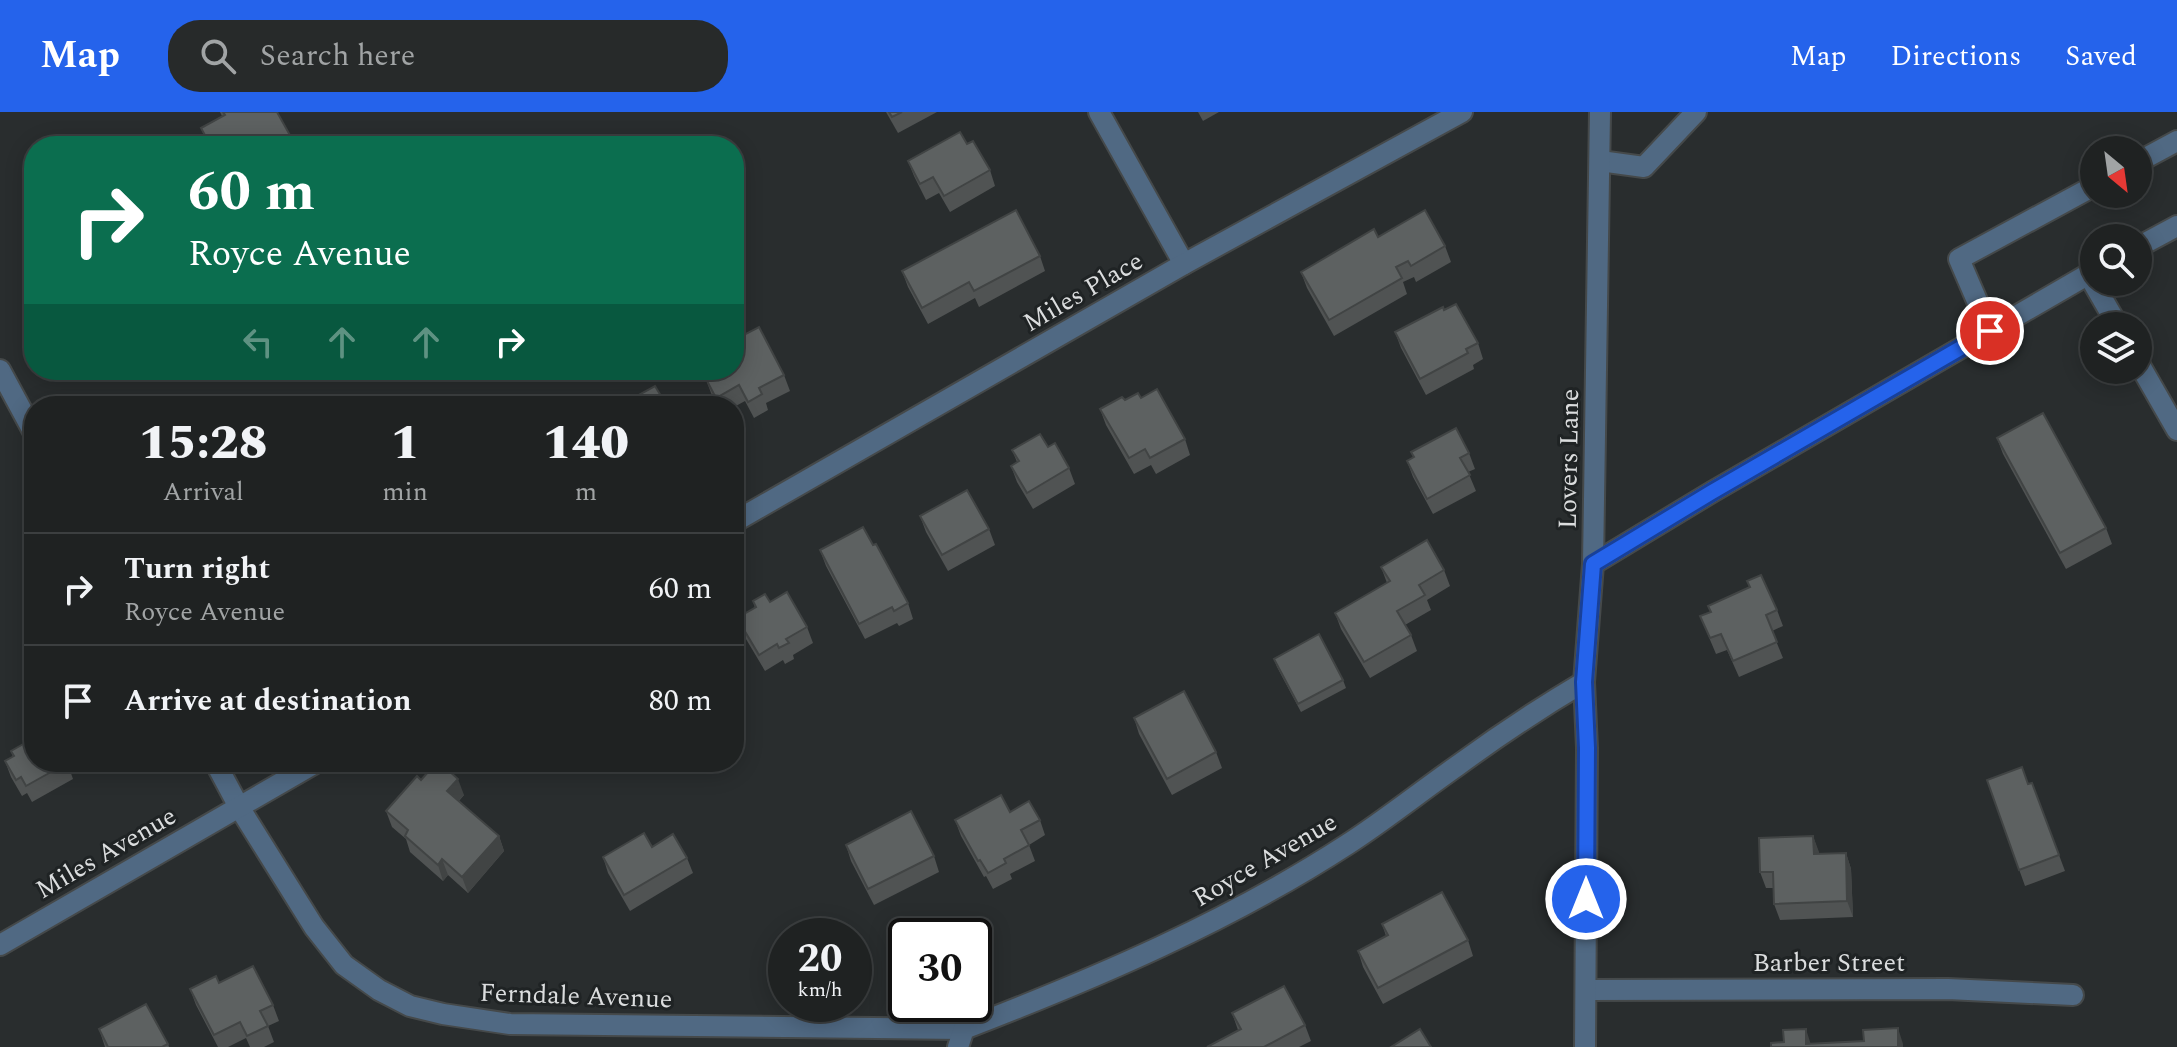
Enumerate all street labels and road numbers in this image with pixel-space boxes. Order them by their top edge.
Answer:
street label: Miles Place [1015,241,1151,343]
street label: Lovers Lane [1548,388,1590,530]
street label: Miles Avenue [28,796,184,910]
street label: Royce Avenue [1185,802,1345,918]
street label: Barber Street [1753,943,1905,983]
street label: Ferndale Avenue [479,973,673,1019]

